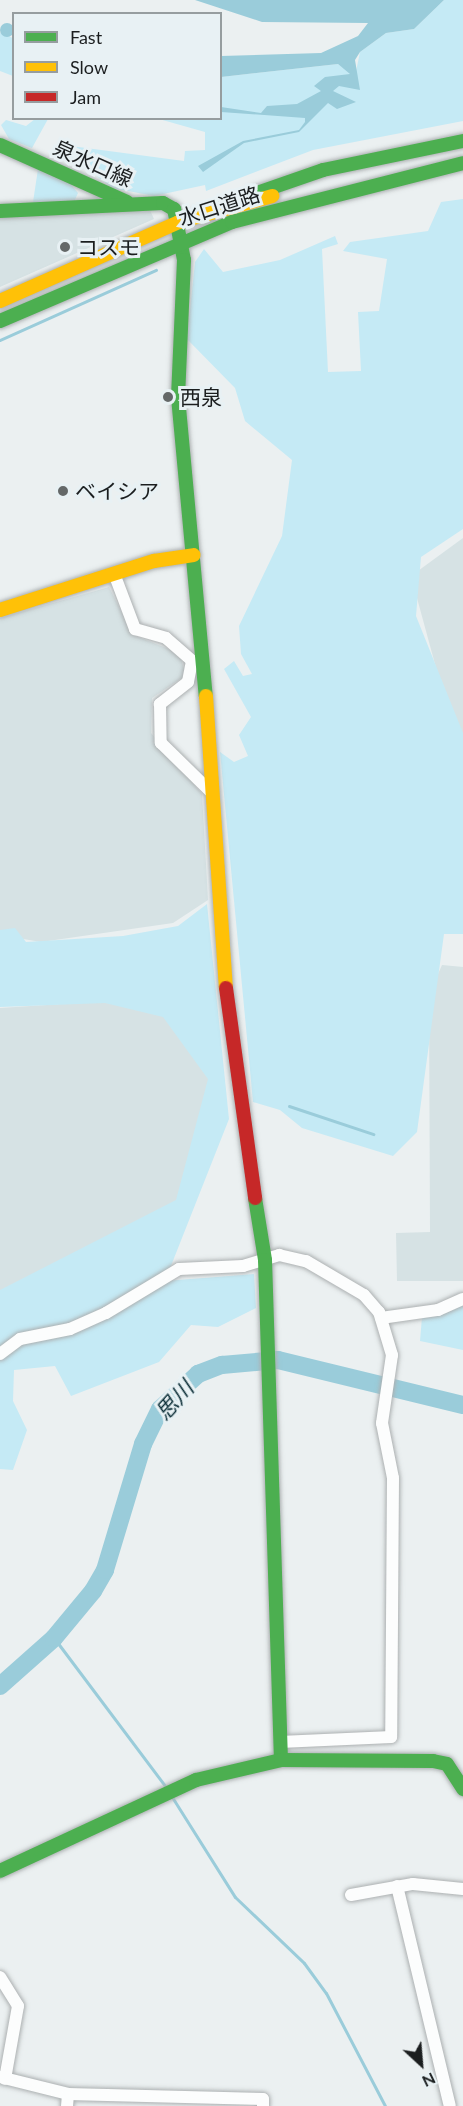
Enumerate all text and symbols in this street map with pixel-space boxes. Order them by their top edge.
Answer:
legend [12,12,222,120]
text: Fast [70,26,102,48]
text: Slow [70,56,108,78]
text: Jam [70,86,101,108]
street label: 泉水口線 [50,134,136,192]
street label: 水口道路 [175,181,263,231]
place label: コスモ [77,234,140,260]
marker: コスモ [58,240,72,254]
place label: 西泉 [180,384,222,410]
marker: 西泉 [161,390,175,404]
place label: ベイシア [75,478,159,504]
marker: ベイシア [56,484,70,498]
water label: 思川 [149,1375,199,1425]
north arrow [391,2034,451,2094]
text: N [419,2069,439,2092]

